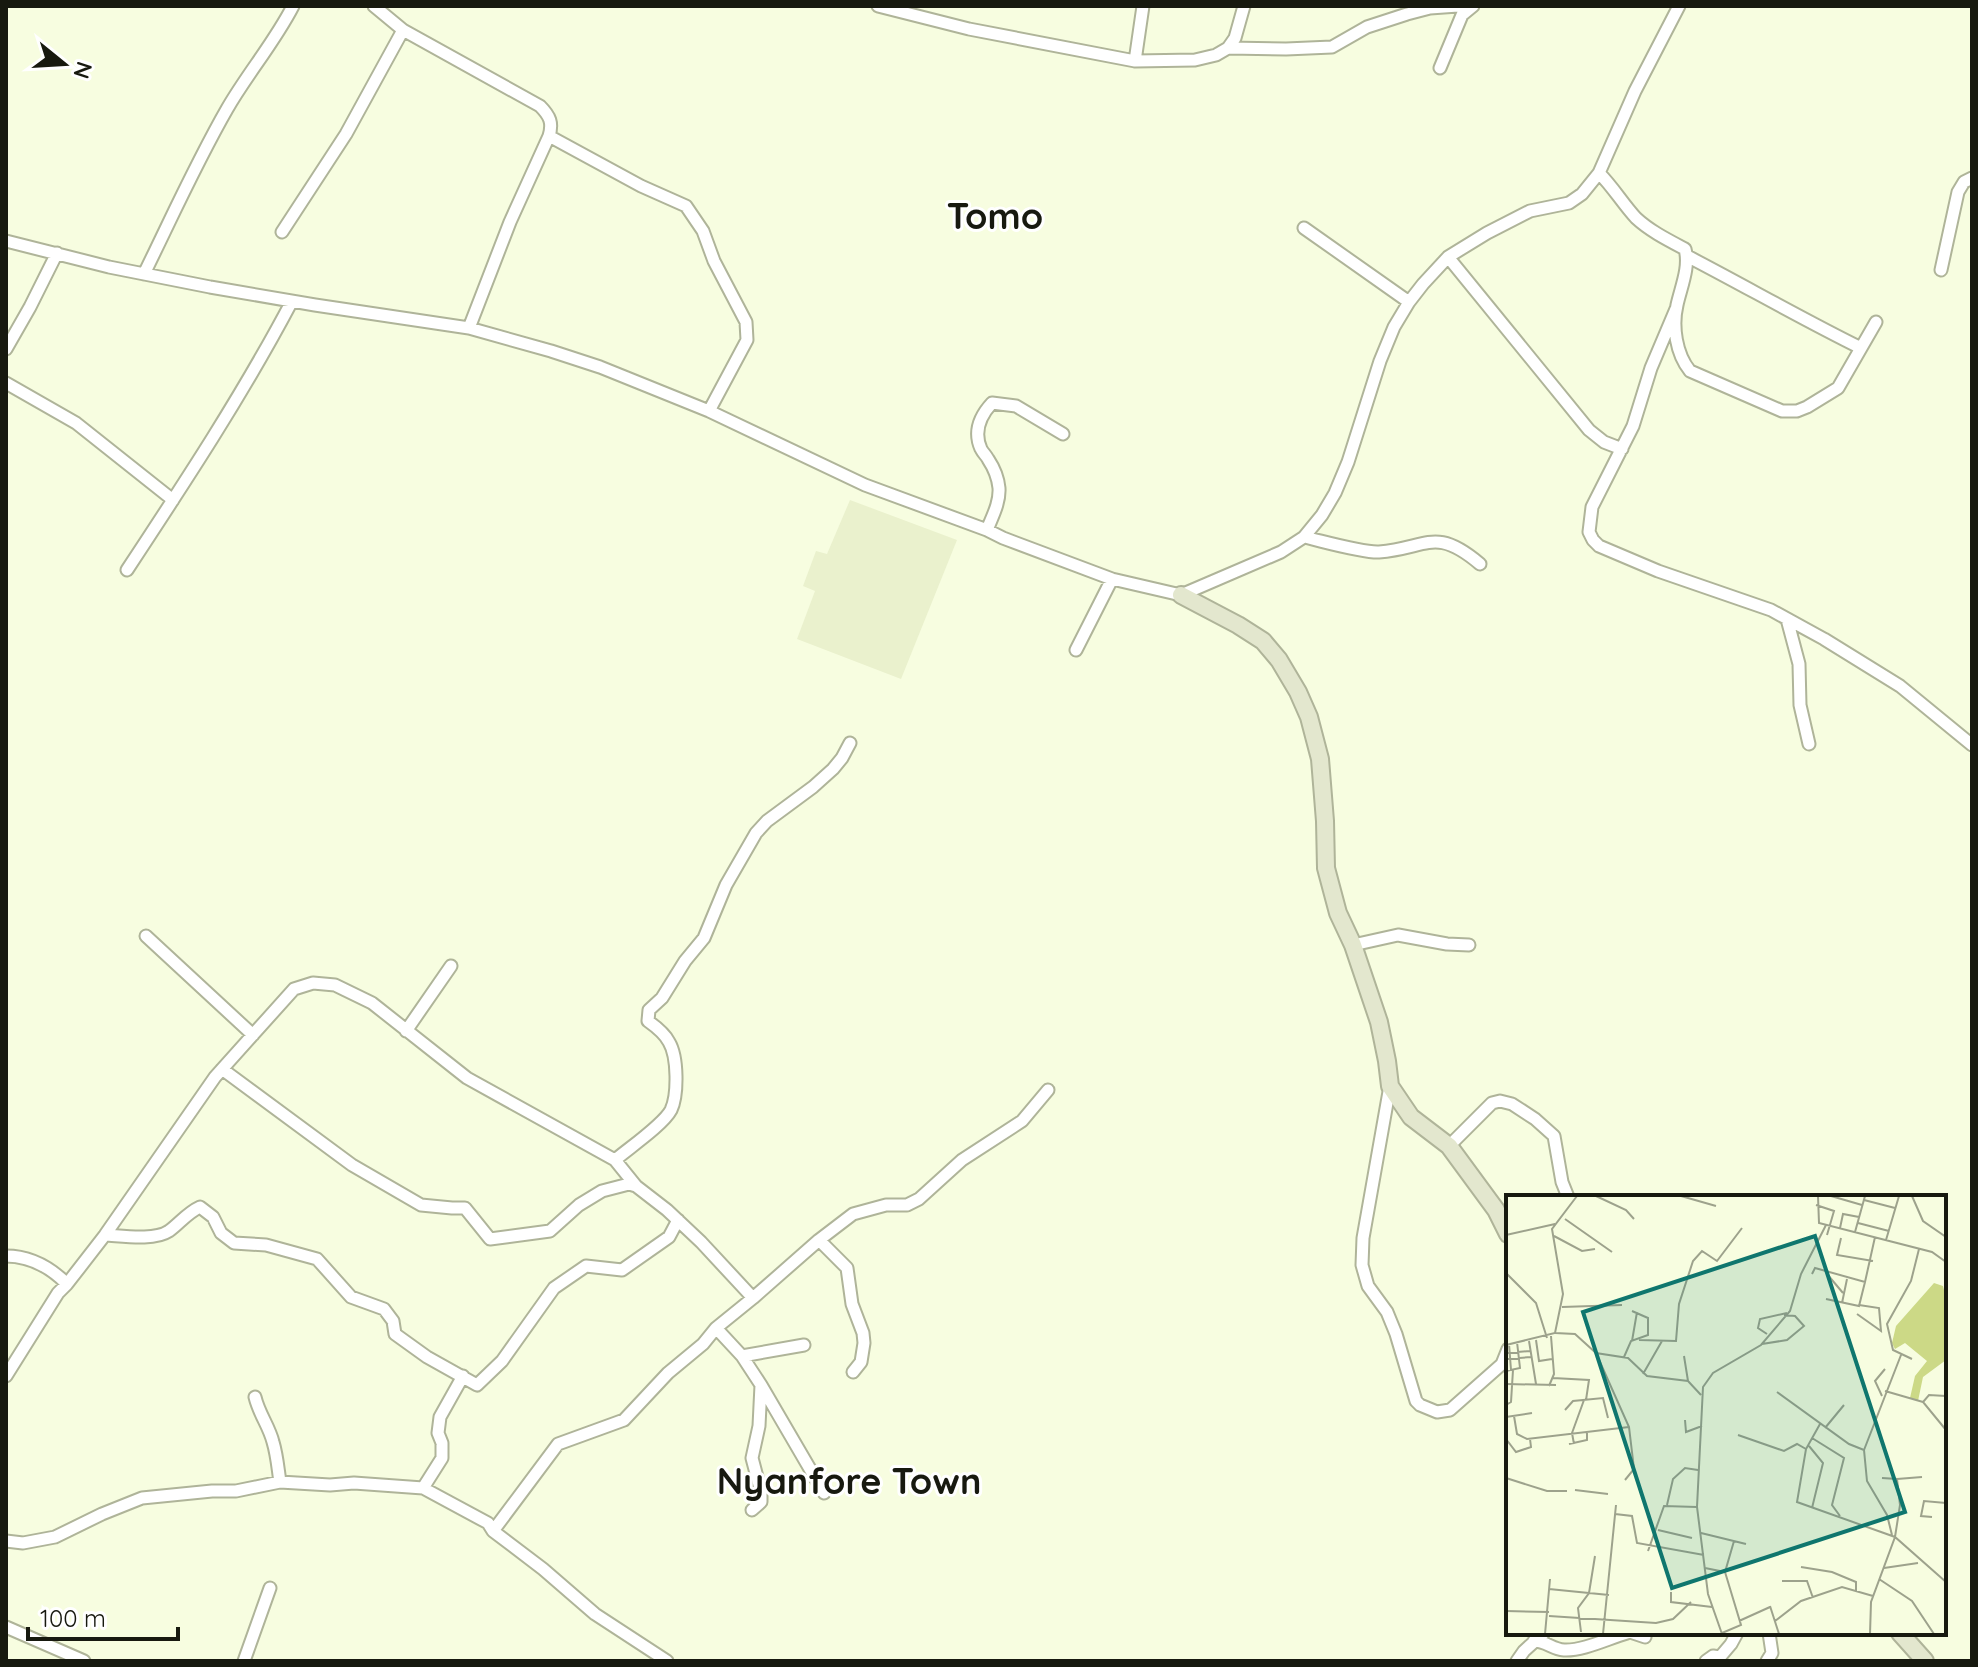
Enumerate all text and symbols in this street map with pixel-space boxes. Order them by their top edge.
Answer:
north arrow [24,24,104,104]
text: N [67,58,99,82]
district label: Tomo [947,193,1043,238]
inset map [1506,1195,1946,1635]
district label: Nyanfore Town [717,1458,981,1503]
scale bar [28,1591,178,1641]
text: 100 m [40,1603,106,1633]

